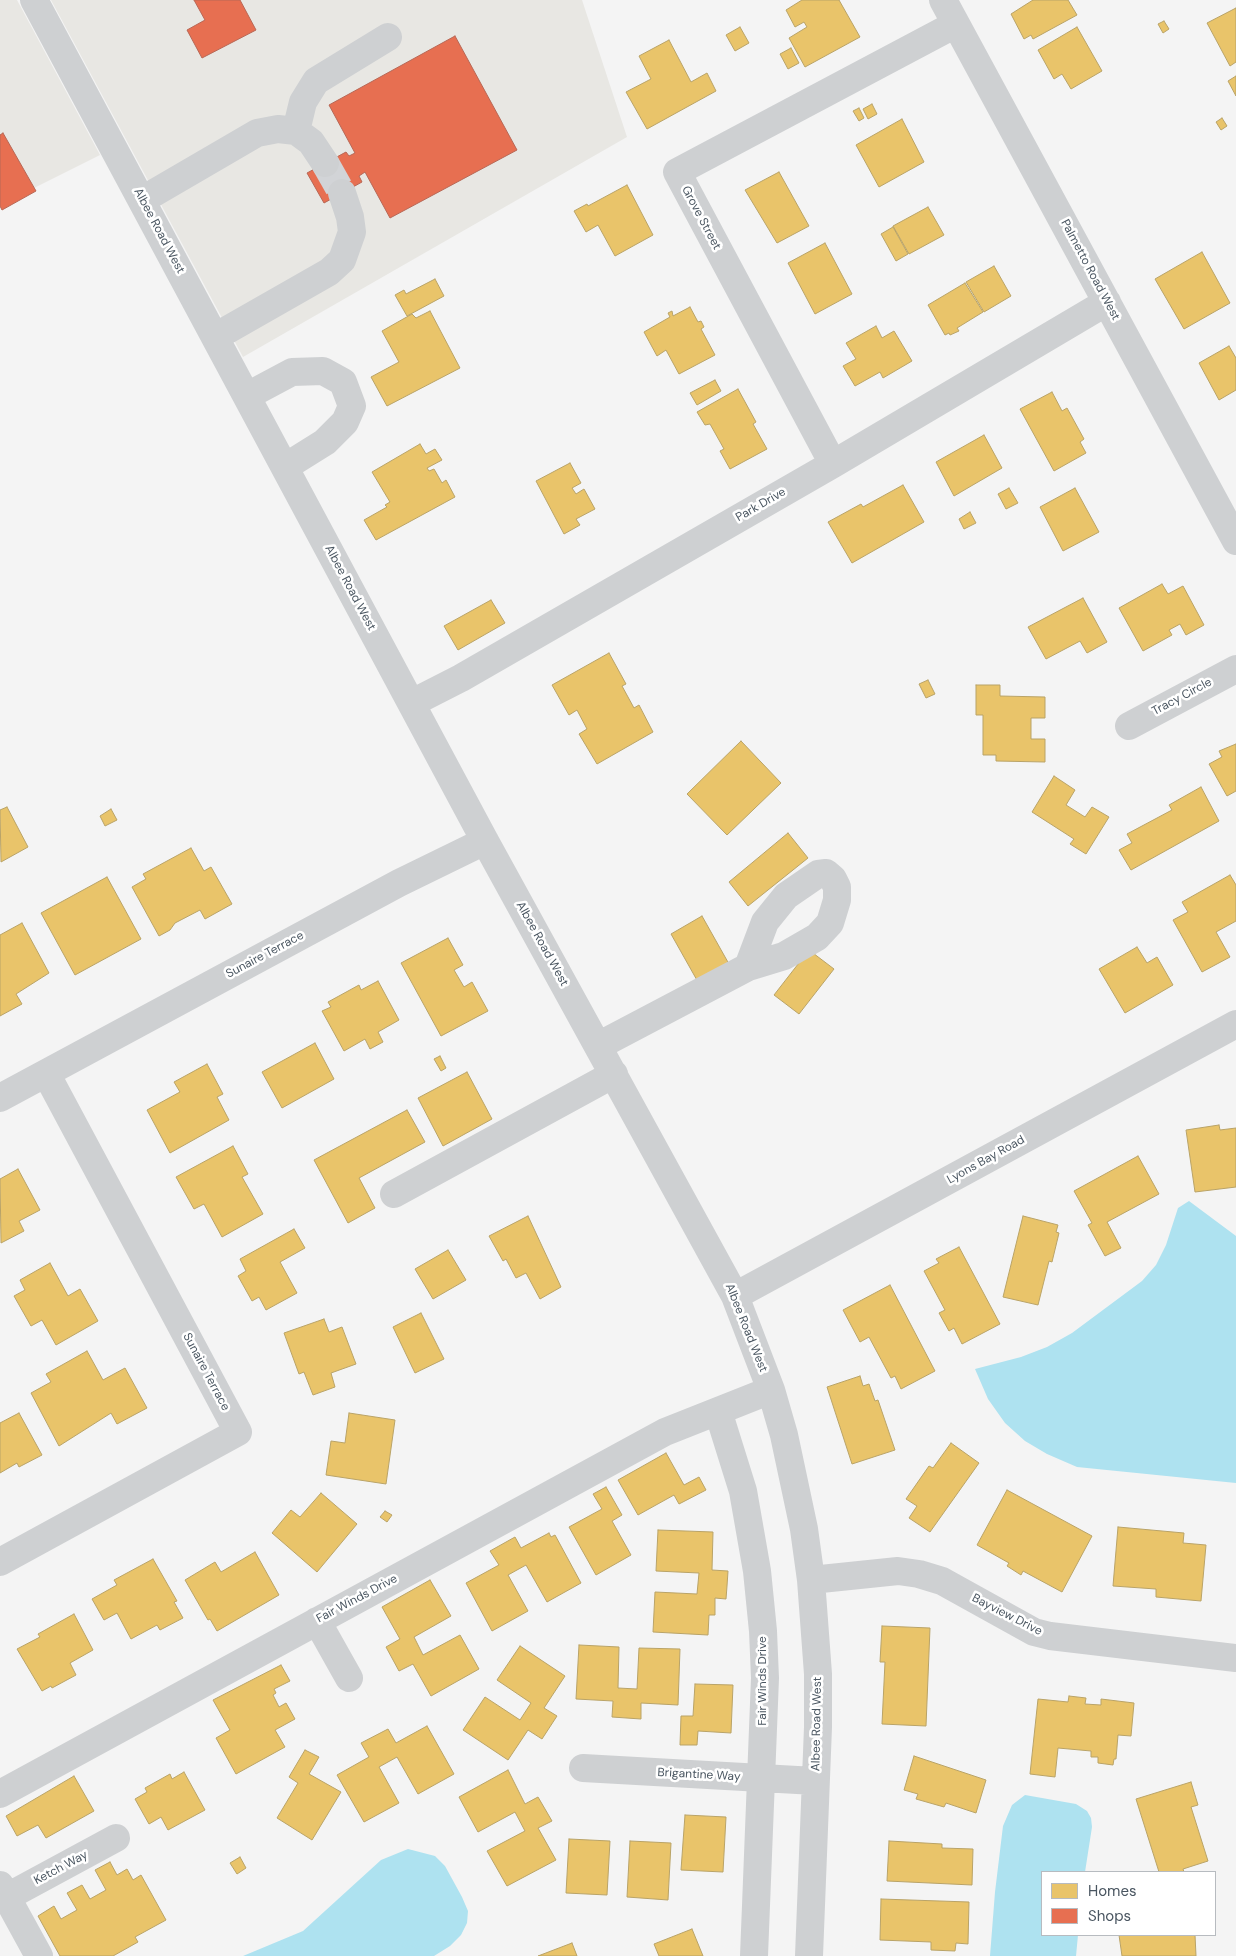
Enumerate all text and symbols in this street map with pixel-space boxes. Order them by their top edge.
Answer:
street label: Grove Street [678,184,724,252]
street label: Albee Road West [130,186,188,276]
street label: Palmetto Road West [1057,217,1123,323]
street label: Park Drive [733,485,789,525]
street label: Albee Road West [321,543,379,633]
street label: Tracy Circle [1150,675,1214,719]
street label: Albee Road West [513,899,571,989]
street label: Sunaire Terrace [224,928,306,982]
street label: Lyons Bay Road [945,1133,1027,1187]
street label: Albee Road West [722,1282,770,1374]
street label: Sunaire Terrace [179,1331,233,1413]
street label: Fair Winds Drive [314,1572,400,1626]
street label: Bayview Drive [970,1591,1044,1639]
street label: Fair Winds Drive [756,1636,770,1726]
street label: Albee Road West [809,1677,825,1771]
street label: Brigantine Way [657,1766,741,1784]
street label: Ketch Way [32,1848,90,1888]
legend [1041,1871,1216,1936]
text: Homes [1088,1881,1137,1901]
text: Shops [1088,1906,1131,1926]

